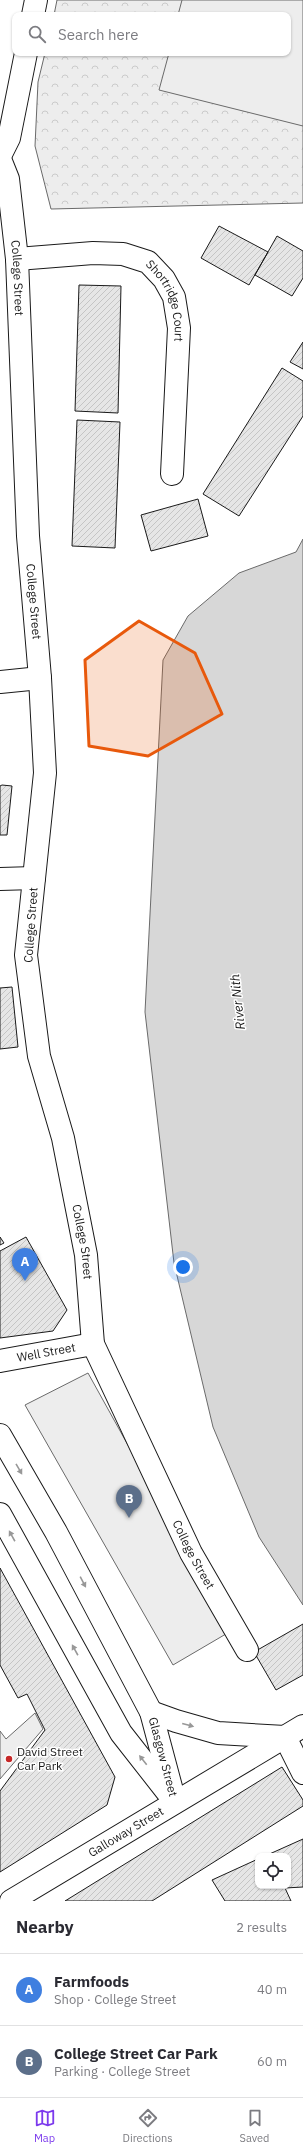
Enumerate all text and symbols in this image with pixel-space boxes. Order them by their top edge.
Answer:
search box [12,12,291,56]
icon: search [26,23,48,45]
text: Search here [58,25,138,44]
street label: College Street [8,239,27,316]
street label: Shortridge Court [143,257,187,342]
street label: College Street [23,563,45,640]
street label: College Street [20,887,41,963]
water label: River Nith [226,973,249,1031]
street label: College Street [69,1203,96,1280]
pin: A [12,1248,38,1281]
your location [173,1257,193,1277]
street label: Well Street [16,1339,77,1365]
one-way arrow [16,1463,23,1475]
pin: B [116,1485,142,1518]
street label: College Street [170,1517,218,1592]
one-way arrow [9,1530,16,1542]
one-way arrow [79,1576,86,1588]
one-way arrow [72,1644,79,1656]
street label: Glasgow Street [146,1715,181,1798]
one-way arrow [181,1722,194,1728]
place label: David Street Car Park [17,1744,83,1773]
marker: David Street Car Park [4,1754,14,1764]
one-way arrow [139,1755,147,1766]
street label: Galloway Street [85,1803,166,1860]
map controls [255,1853,291,1889]
button: locate [255,1853,291,1889]
text: Nearby [16,1916,74,1938]
text: 2 results [236,1919,287,1936]
text: Farmfoods [54,1972,129,1991]
text: A [25,1981,33,1998]
text: 40 m [257,1981,287,1998]
text: Shop · College Street [54,1991,176,2008]
text: College Street Car Park [54,2044,218,2063]
text: B [25,2053,33,2070]
text: 60 m [257,2053,287,2070]
text: Parking · College Street [54,2063,190,2080]
tab: Map [34,2107,56,2145]
tab: Directions [123,2107,173,2145]
tab: Saved [240,2107,269,2145]

